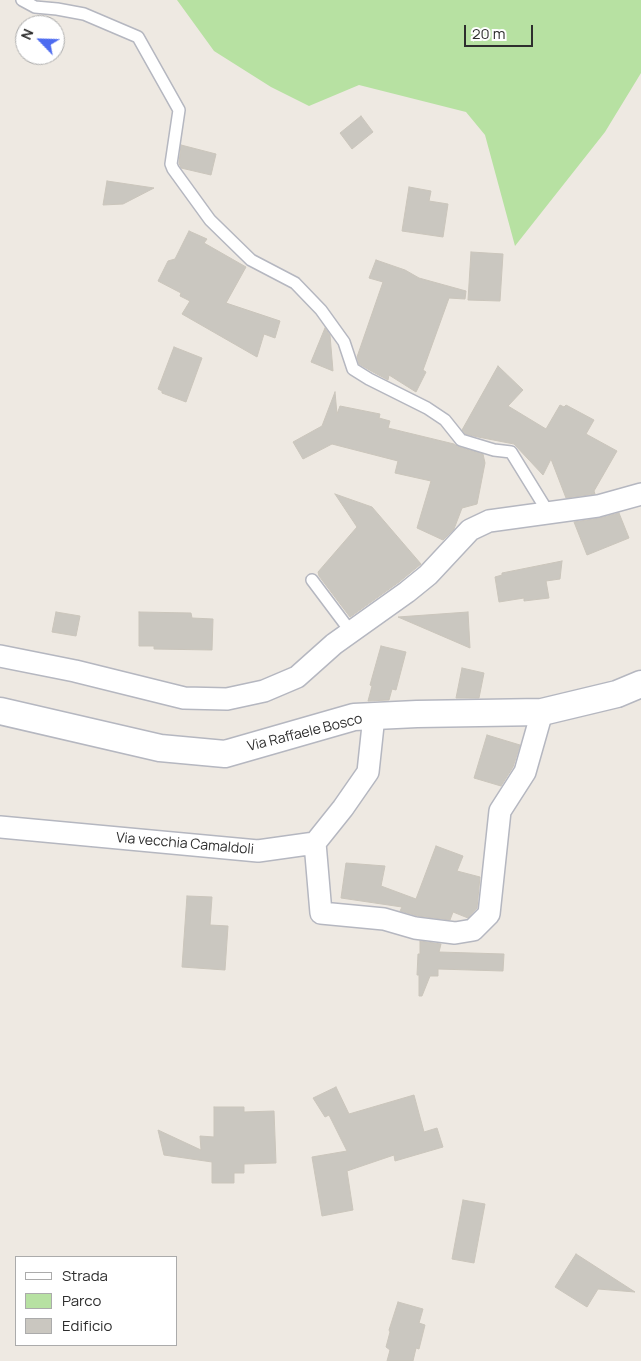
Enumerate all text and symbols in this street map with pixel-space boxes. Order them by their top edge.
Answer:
north arrow [15,15,65,65]
scale bar [466,15,535,47]
text: 20 m [472,23,505,44]
text: N [16,26,37,43]
street label: Via Raffaele Bosco [246,711,364,755]
street label: Via vecchia Camaldoli [115,830,255,858]
legend [15,1256,178,1346]
text: Strada [62,1265,108,1286]
text: Parco [62,1290,101,1311]
text: Edificio [62,1315,112,1336]

